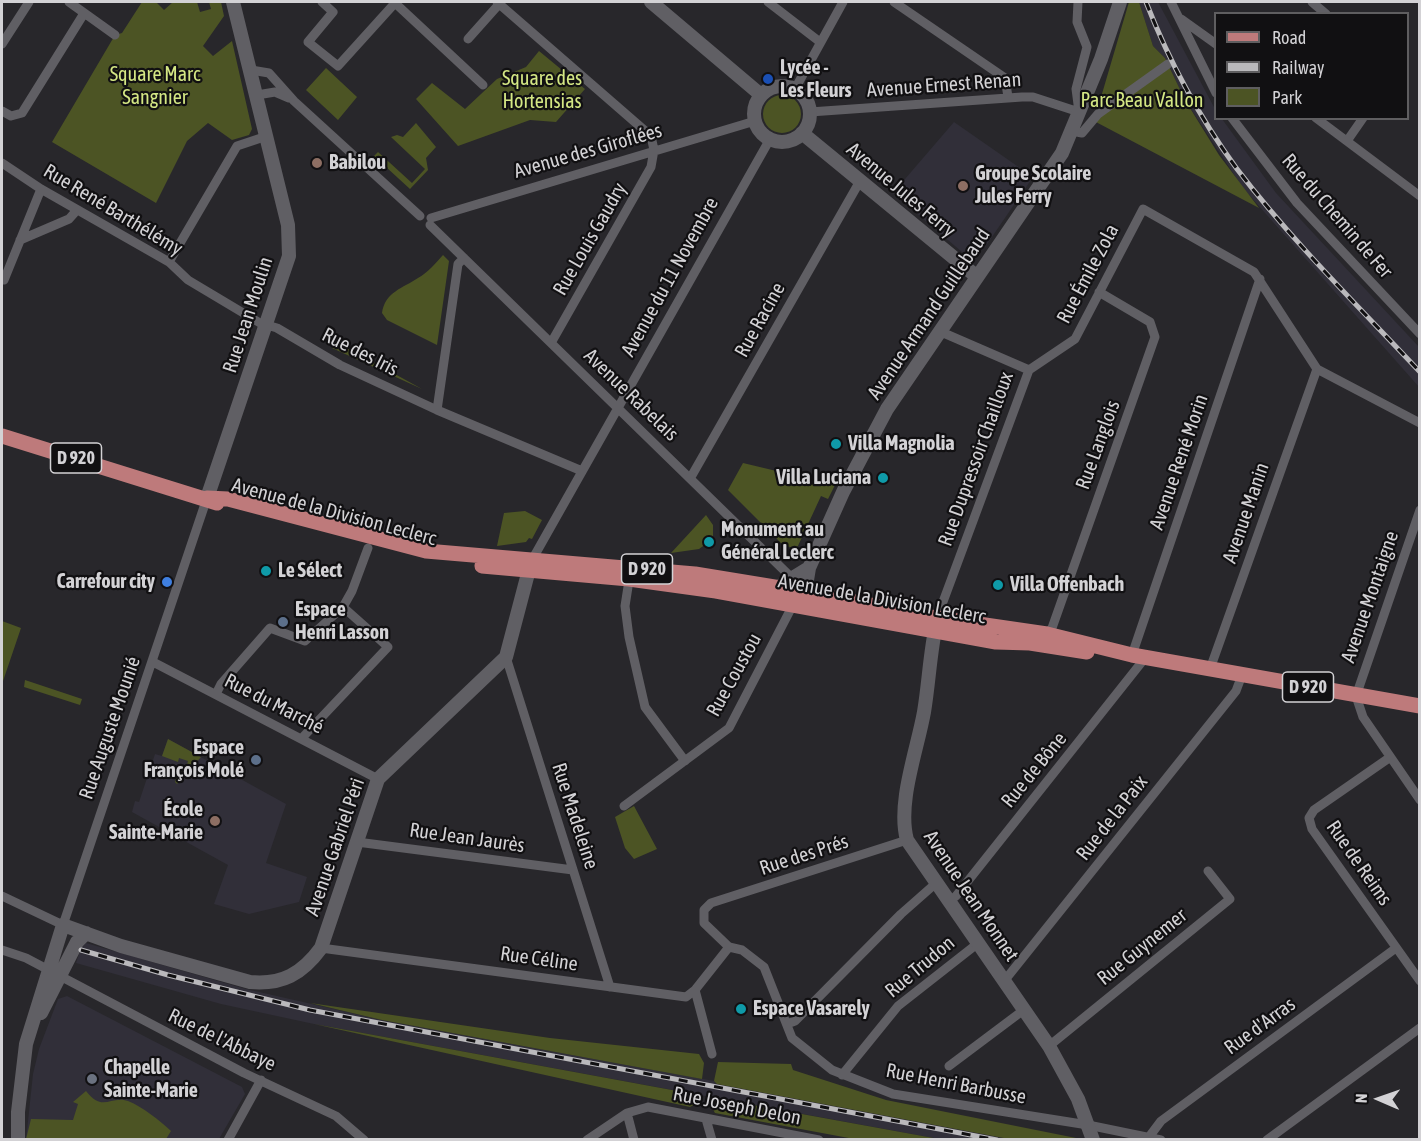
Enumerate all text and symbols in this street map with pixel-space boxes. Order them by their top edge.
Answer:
legend [1214,12,1409,120]
text: Road [1272,27,1306,48]
place label: Lycée - Les Fleurs [780,56,851,103]
text: Railway [1272,57,1324,78]
park label: Square Marc Sangnier [110,63,200,110]
park label: Square des Hortensias [502,67,582,114]
street label: Avenue Ernest Renan [866,68,1022,102]
marker: Lycée - Les Fleurs [761,72,775,86]
text: Park [1272,87,1302,108]
park label: Parc Beau Vallon [1081,89,1203,113]
street label: Avenue des Giroflées [511,118,665,184]
street label: Avenue Jules Ferry [842,137,960,243]
street label: Rue du Chemin de Fer [1277,149,1397,283]
place label: Babilou [329,151,386,175]
marker: Babilou [310,156,324,170]
street label: Rue René Barthélémy [39,159,187,261]
place label: Groupe Scolaire Jules Ferry [975,162,1091,209]
street label: Rue Louis Gaudry [548,179,632,299]
marker: Groupe Scolaire Jules Ferry [956,179,970,193]
street label: Avenue du 11 Novembre [616,193,724,361]
street label: Rue Émile Zola [1052,220,1124,328]
street label: Avenue Armand Guillebaud [863,224,995,404]
street label: Rue Jean Moulin [218,254,278,376]
street label: Rue Racine [730,279,790,361]
street label: Rue des Iris [318,323,402,381]
street label: Avenue Rabelais [579,344,683,446]
street label: Rue Dupressoir Chailloux [933,369,1019,549]
street label: Avenue René Morin [1145,391,1213,533]
street label: Rue Langlois [1071,397,1125,493]
place label: Villa Magnolia [848,432,955,456]
marker: Villa Magnolia [829,437,843,451]
road number: D 920 [50,443,101,473]
street label: Avenue Manin [1218,460,1274,566]
place label: Villa Luciana [776,466,871,490]
marker: Villa Luciana [876,471,890,485]
street label: Avenue de la Division Leclerc [229,473,439,551]
place label: Monument au Général Leclerc [721,518,834,565]
street label: Avenue Montaigne [1336,528,1404,666]
marker: Monument au Général Leclerc [702,535,716,549]
road number: D 920 [622,554,672,584]
place label: Le Sélect [278,559,342,583]
marker: Le Sélect [259,564,273,578]
street label: Avenue de la Division Leclerc [776,569,988,629]
place label: Carrefour city [57,570,155,594]
place label: Villa Offenbach [1010,573,1124,597]
marker: Carrefour city [160,575,174,589]
marker: Villa Offenbach [991,578,1005,592]
place label: Espace Henri Lasson [295,598,389,645]
marker: Espace Henri Lasson [276,615,290,629]
street label: Rue Coustou [701,629,767,721]
street label: Rue Auguste Mounié [74,653,146,803]
street label: Rue du Marché [220,669,328,739]
road number: D 920 [1282,672,1334,702]
street label: Rue de Bône [996,727,1072,813]
place label: Espace François Molé [144,736,244,783]
marker: Espace François Molé [249,753,263,767]
street label: Rue Madeleine [547,760,603,872]
street label: Rue de la Paix [1071,771,1153,865]
street label: Avenue Gabriel Péri [300,775,370,919]
place label: École Sainte-Marie [109,798,203,845]
marker: École Sainte-Marie [208,814,222,828]
street label: Rue de Reims [1321,816,1397,910]
street label: Rue Jean Jaurès [408,818,526,858]
street label: Avenue Jean Monnet [918,826,1024,966]
street label: Rue des Prés [757,829,851,881]
street label: Rue Guynemer [1092,904,1192,990]
street label: Rue Trudon [880,931,960,1003]
street label: Rue Céline [499,942,579,976]
street label: Rue d'Arras [1220,992,1300,1060]
place label: Espace Vasarely [753,997,870,1021]
marker: Espace Vasarely [734,1002,748,1016]
street label: Rue de l'Abbaye [164,1004,280,1076]
place label: Chapelle Sainte-Marie [104,1056,198,1103]
street label: Rue Henri Barbusse [884,1059,1028,1109]
north arrow [1349,1069,1409,1129]
marker: Chapelle Sainte-Marie [85,1072,99,1086]
street label: Rue Joseph Delon [671,1082,803,1130]
text: N [1352,1093,1370,1103]

